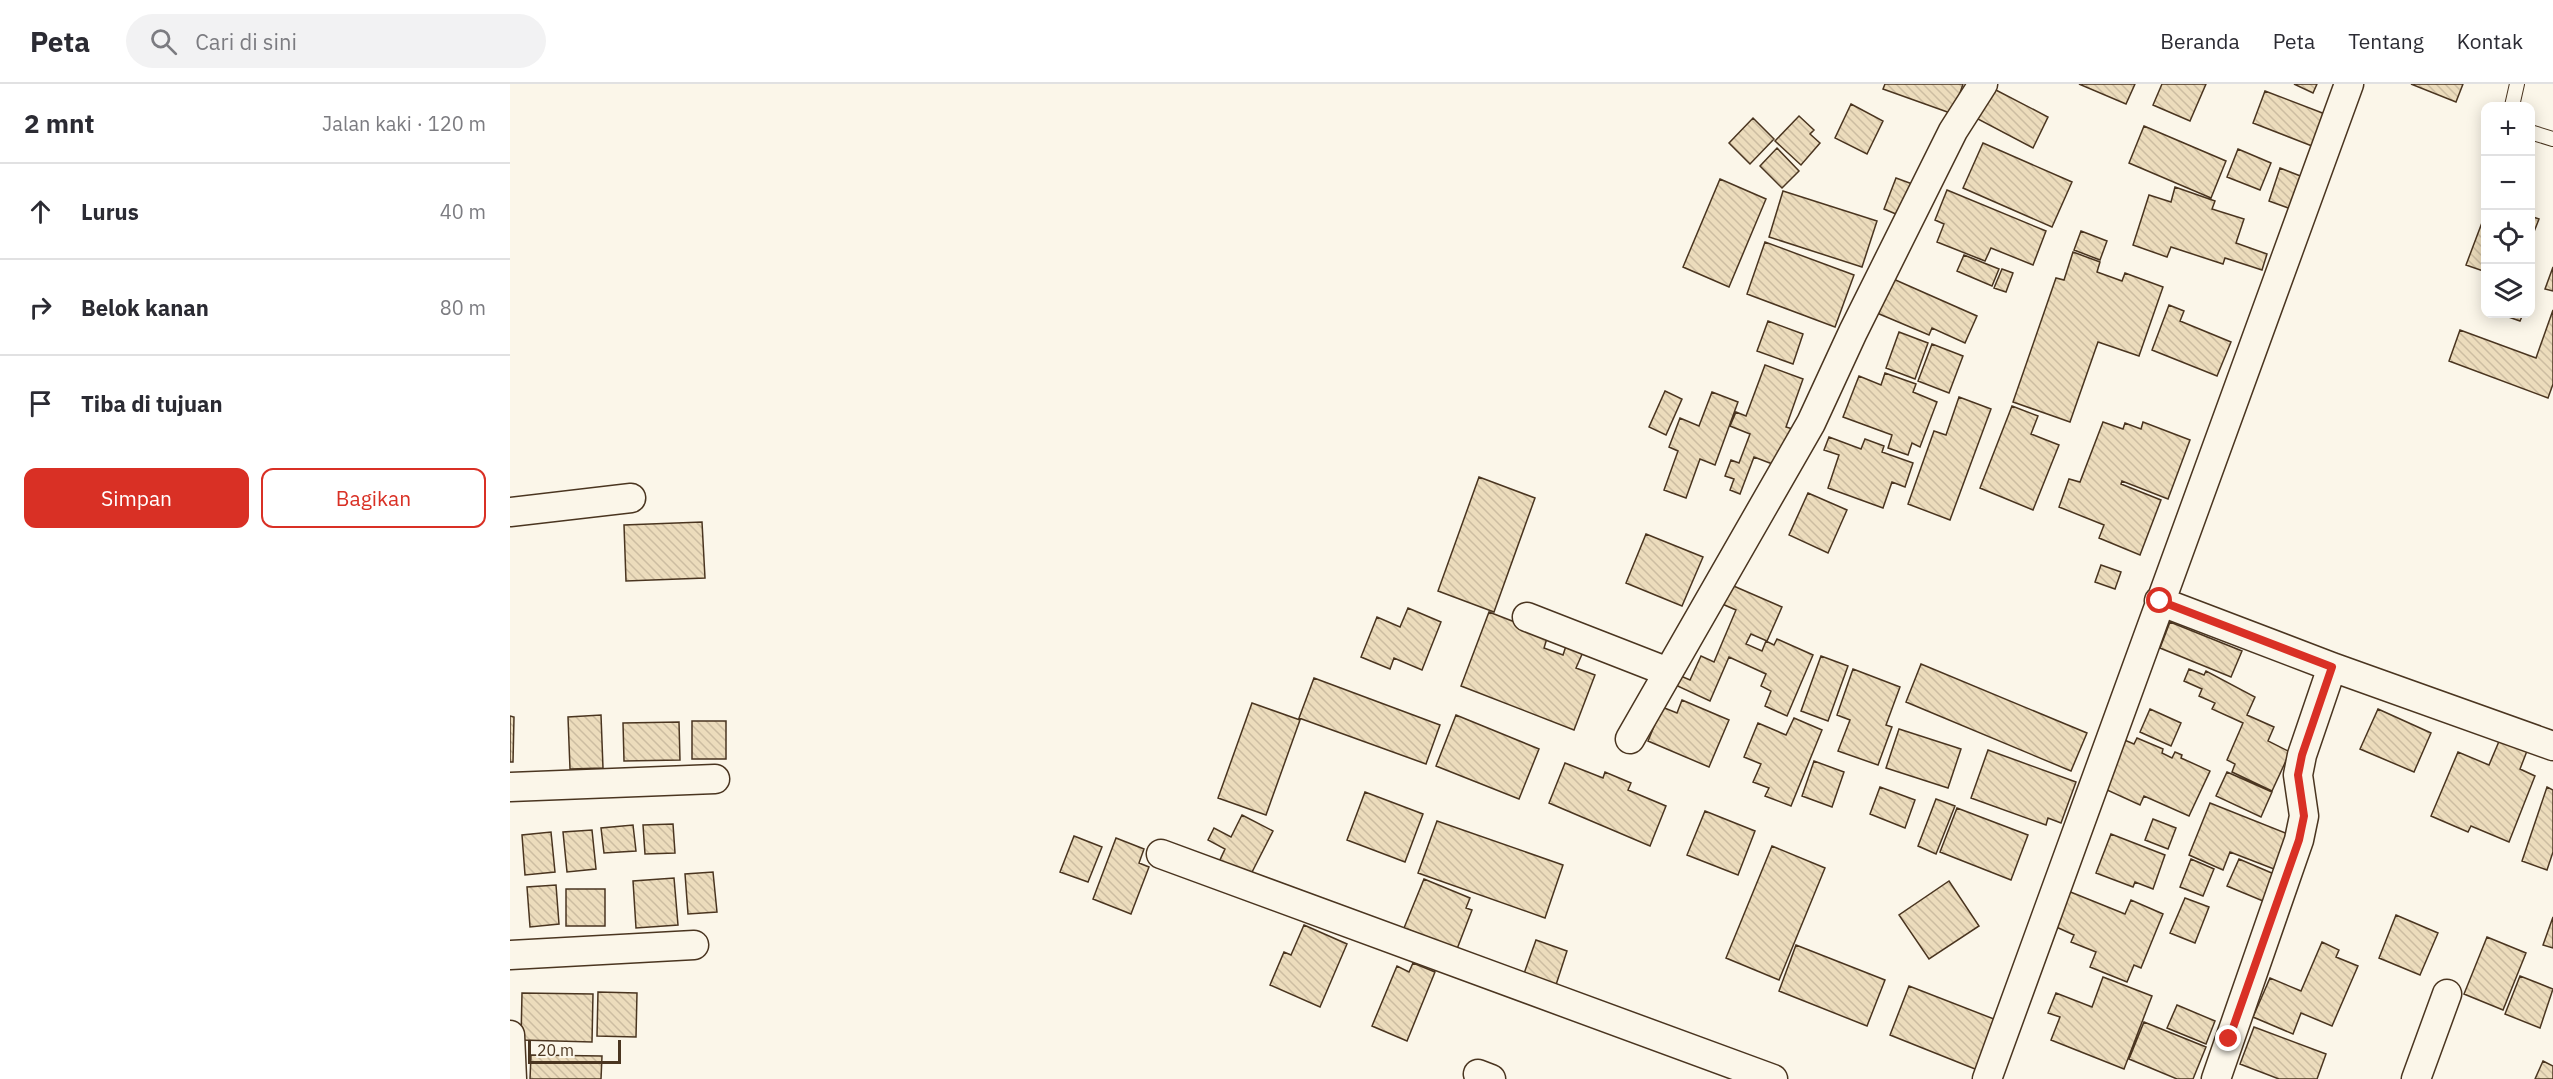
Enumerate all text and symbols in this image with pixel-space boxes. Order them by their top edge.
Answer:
search box [126,14,546,68]
text: Peta [30,23,90,60]
icon: search [147,25,180,58]
text: Cari di sini [195,27,297,56]
text: Beranda [2160,27,2240,55]
text: Peta [2273,27,2315,55]
text: Tentang [2348,27,2424,55]
text: Kontak [2457,27,2523,55]
map controls [2481,102,2535,318]
button: + [2481,102,2535,156]
text: 2 mnt [24,106,94,140]
text: Jalan kaki · 120 m [322,110,486,137]
button: − [2481,156,2535,210]
icon: ahead [24,195,57,228]
text: Lurus [81,197,139,226]
text: 40 m [440,198,486,225]
button: locate [2481,210,2535,264]
button: layers [2481,264,2535,318]
icon: right [24,291,57,324]
text: Belok kanan [81,293,209,322]
text: 80 m [440,294,486,321]
icon: arrive [24,387,57,420]
text: Tiba di tujuan [81,389,223,418]
button: Simpan [24,468,249,528]
button: Bagikan [261,468,486,528]
route start [2146,587,2172,613]
route end [2215,1025,2241,1051]
scale bar [528,1037,621,1064]
text: 20 m [537,1040,574,1060]

